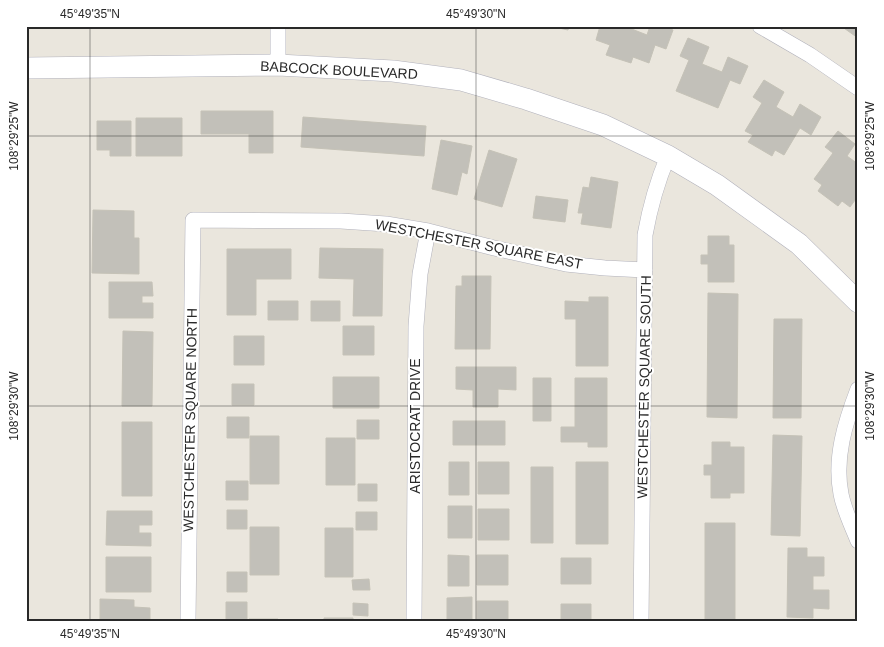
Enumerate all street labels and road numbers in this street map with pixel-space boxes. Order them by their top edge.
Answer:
street label: BABCOCK BOULEVARD [260,58,418,82]
street label: WESTCHESTER SQUARE EAST [374,216,584,272]
street label: WESTCHESTER SQUARE SOUTH [634,275,654,499]
street label: WESTCHESTER SQUARE NORTH [180,308,200,532]
street label: ARISTOCRAT DRIVE [407,358,423,494]

